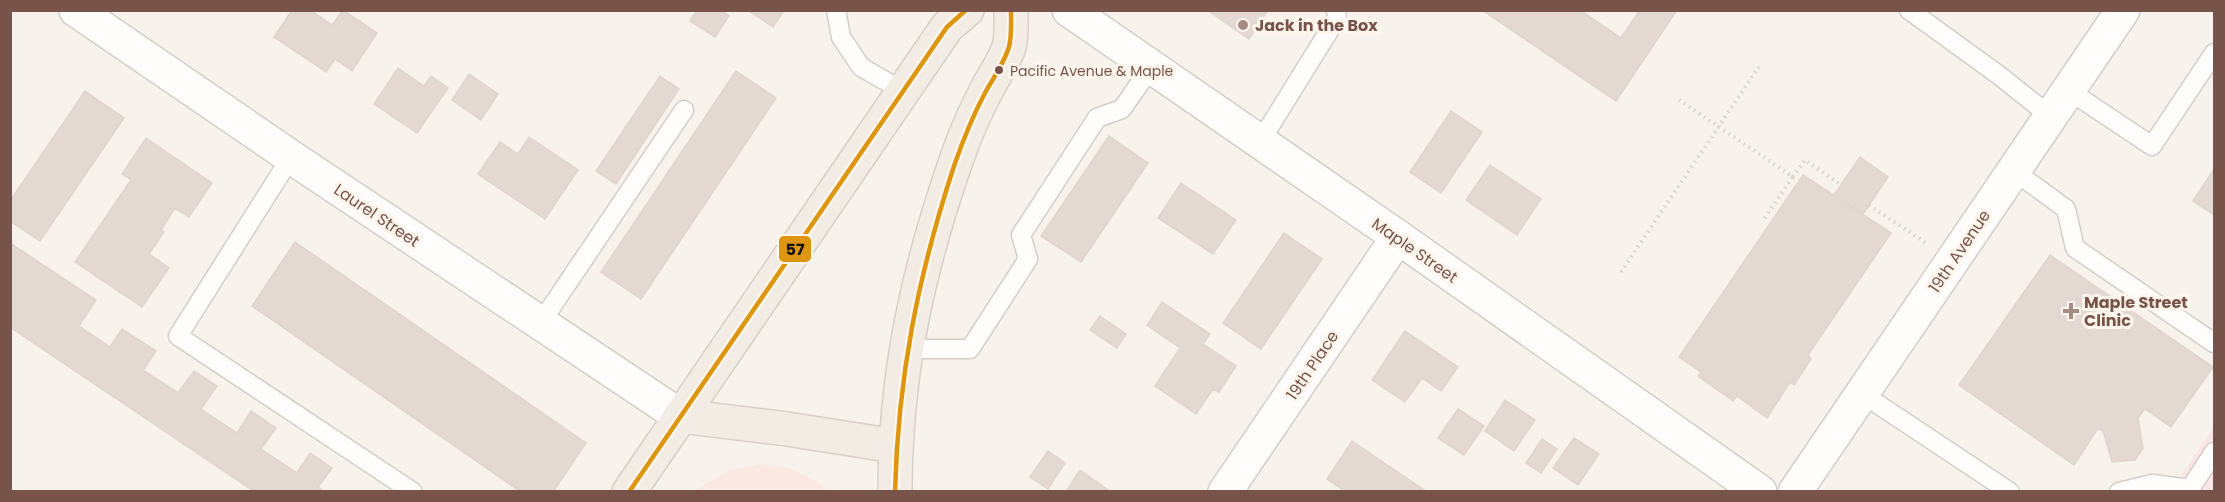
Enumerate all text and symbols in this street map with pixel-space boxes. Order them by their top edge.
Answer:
place label: Jack in the Box [1255,14,1378,37]
marker: Jack in the Box [1236,18,1250,32]
place label: Pacific Avenue & Maple [1010,61,1174,81]
marker: Pacific Avenue & Maple [993,64,1005,76]
street label: Laurel Street [329,178,424,253]
street label: 19th Avenue [1923,205,1996,297]
street label: Maple Street [1367,212,1463,289]
line badge: 57 [778,235,812,263]
text: 57 [786,238,805,261]
place label: Maple Street Clinic [2084,291,2188,332]
marker: Maple Street Clinic [2062,302,2080,320]
street label: 19th Place [1281,326,1344,405]

